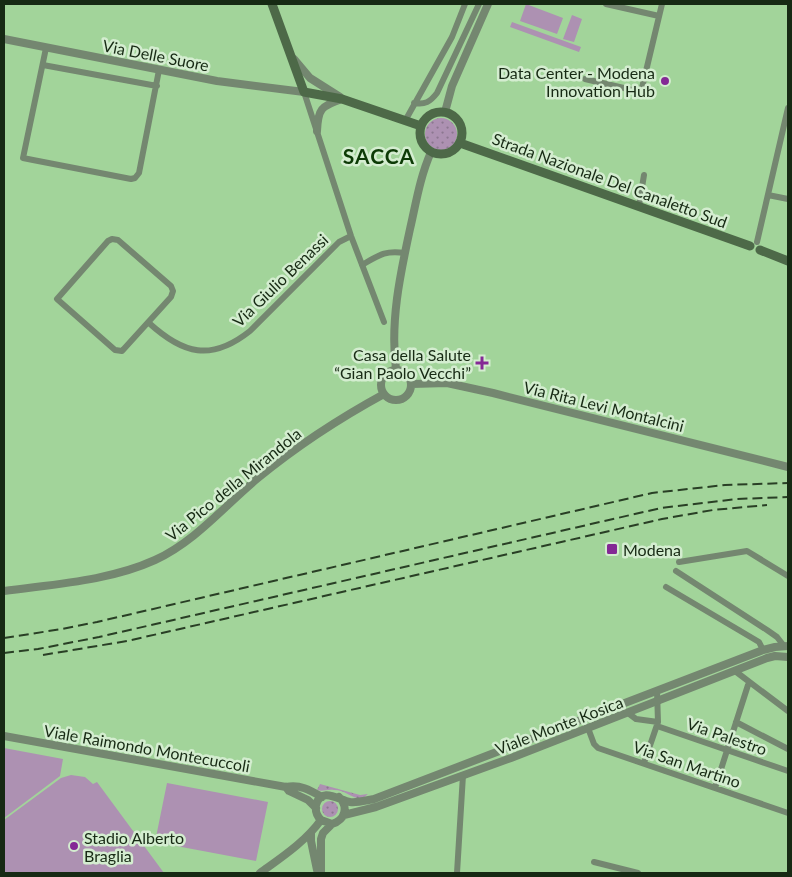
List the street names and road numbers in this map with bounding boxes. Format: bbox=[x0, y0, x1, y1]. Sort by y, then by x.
street label: Via Delle Suore bbox=[101, 35, 211, 75]
street label: Strada Nazionale Del Canaletto Sud bbox=[490, 129, 730, 231]
street label: Via Giulio Benassi bbox=[228, 230, 332, 330]
street label: Via Rita Levi Montalcini bbox=[522, 377, 686, 435]
street label: Via Pico della Mirandola bbox=[161, 424, 305, 544]
street label: Viale Monte Kosica bbox=[493, 692, 625, 758]
street label: Via Palestro bbox=[684, 713, 770, 759]
street label: Viale Raimondo Montecuccoli bbox=[43, 721, 251, 775]
street label: Via San Martino bbox=[631, 737, 743, 791]

